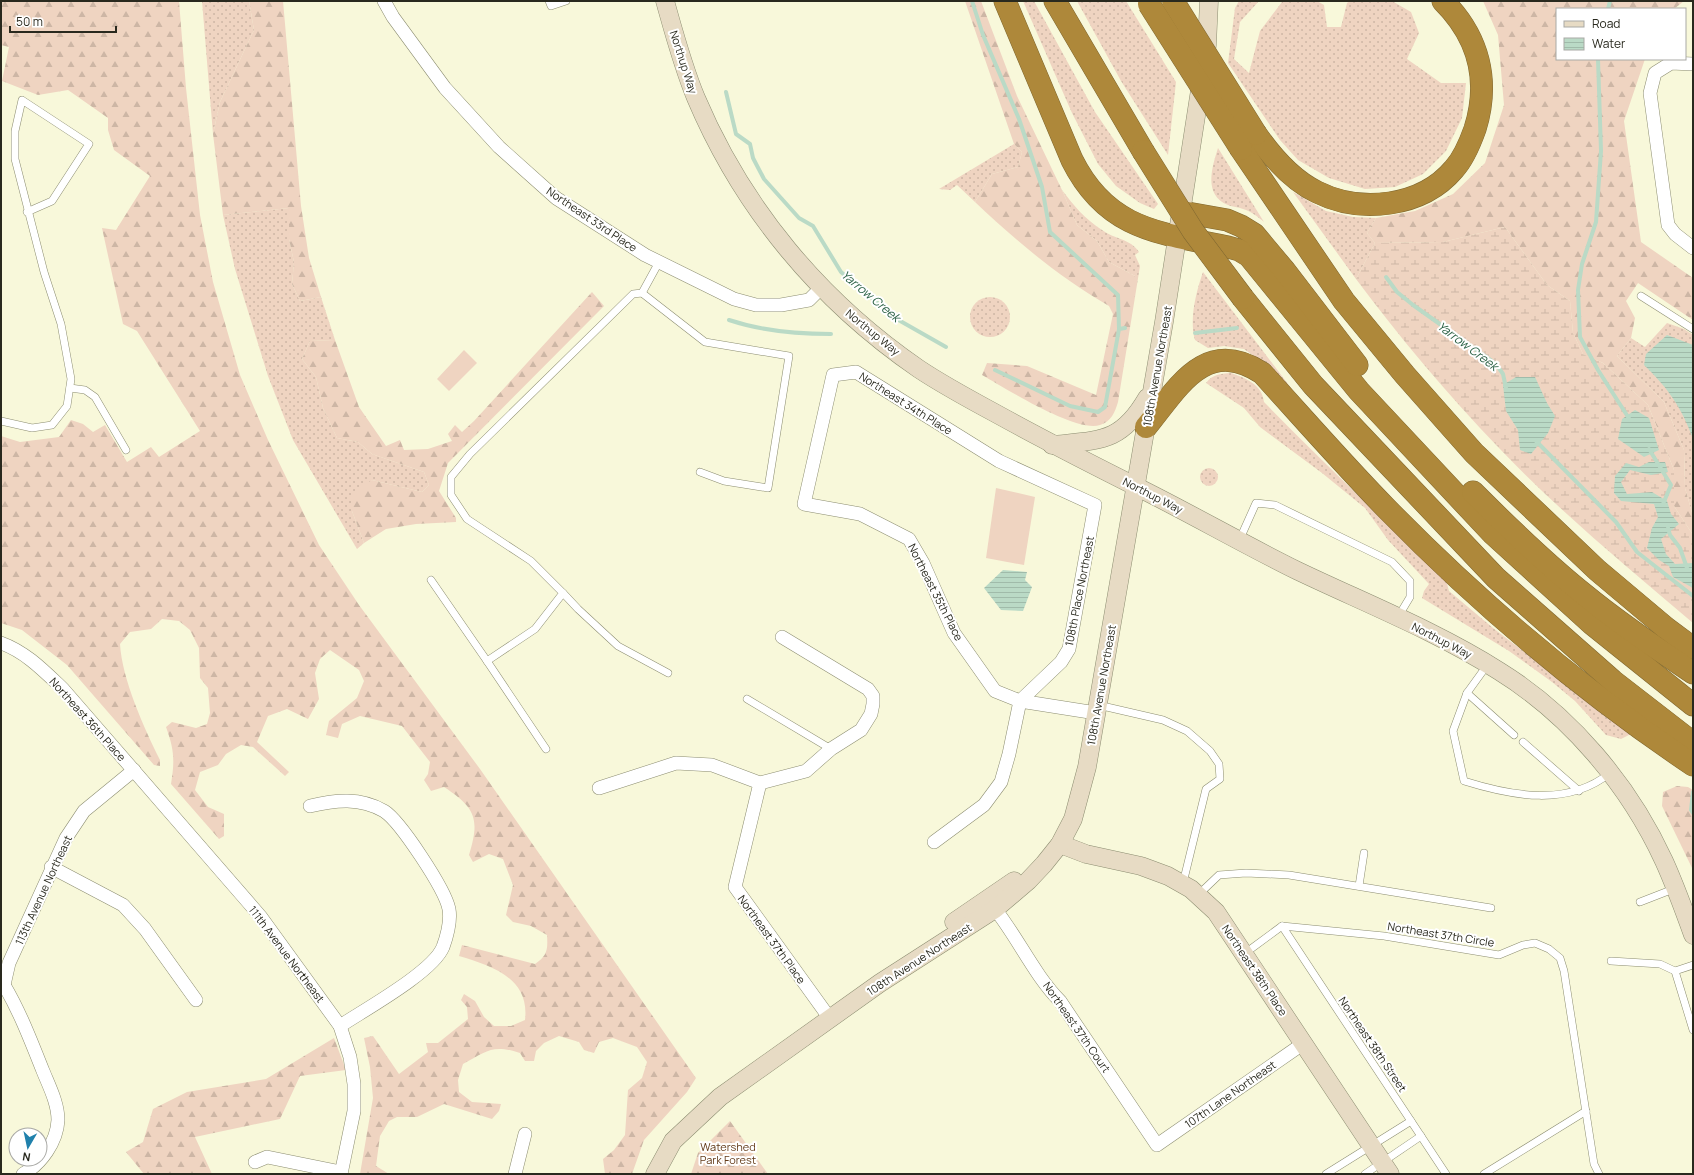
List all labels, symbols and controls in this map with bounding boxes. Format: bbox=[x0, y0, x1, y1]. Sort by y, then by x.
scale bar bbox=[10, 8, 116, 34]
legend bbox=[1556, 8, 1686, 60]
text: 50 m bbox=[16, 13, 43, 30]
text: Road bbox=[1592, 15, 1620, 32]
street label: Northup Way bbox=[667, 28, 701, 96]
text: Water bbox=[1592, 35, 1626, 52]
street label: Northeast 33rd Place bbox=[544, 183, 641, 255]
water label: Yarrow Creek bbox=[838, 266, 906, 327]
street label: 108th Avenue Northeast bbox=[1139, 305, 1175, 427]
street label: Northup Way bbox=[843, 306, 903, 359]
water label: Yarrow Creek bbox=[1434, 317, 1504, 376]
street label: Northeast 34th Place bbox=[857, 368, 956, 438]
street label: Northup Way bbox=[1120, 473, 1186, 517]
street label: 108th Place Northeast bbox=[1061, 535, 1097, 647]
street label: Northeast 35th Place bbox=[905, 541, 967, 644]
street label: Northup Way bbox=[1409, 618, 1475, 662]
street label: 108th Avenue Northeast bbox=[1083, 624, 1119, 746]
street label: Northeast 36th Place bbox=[46, 674, 130, 764]
street label: 113th Avenue Northeast bbox=[11, 833, 75, 947]
street label: Northeast 37th Place bbox=[735, 892, 810, 987]
street label: 111th Avenue Northeast bbox=[246, 903, 328, 1005]
street label: Northeast 37th Circle bbox=[1387, 918, 1496, 950]
street label: 108th Avenue Northeast bbox=[864, 920, 974, 998]
street label: Northeast 38th Place bbox=[1219, 921, 1291, 1019]
street label: Northeast 37th Court bbox=[1040, 979, 1114, 1075]
street label: Northeast 38th Street bbox=[1336, 994, 1410, 1094]
street label: 107th Lane Northeast bbox=[1181, 1057, 1279, 1131]
north arrow bbox=[8, 1127, 48, 1167]
park label: Watershed Park Forest bbox=[700, 1139, 756, 1167]
text: N bbox=[21, 1149, 31, 1165]

